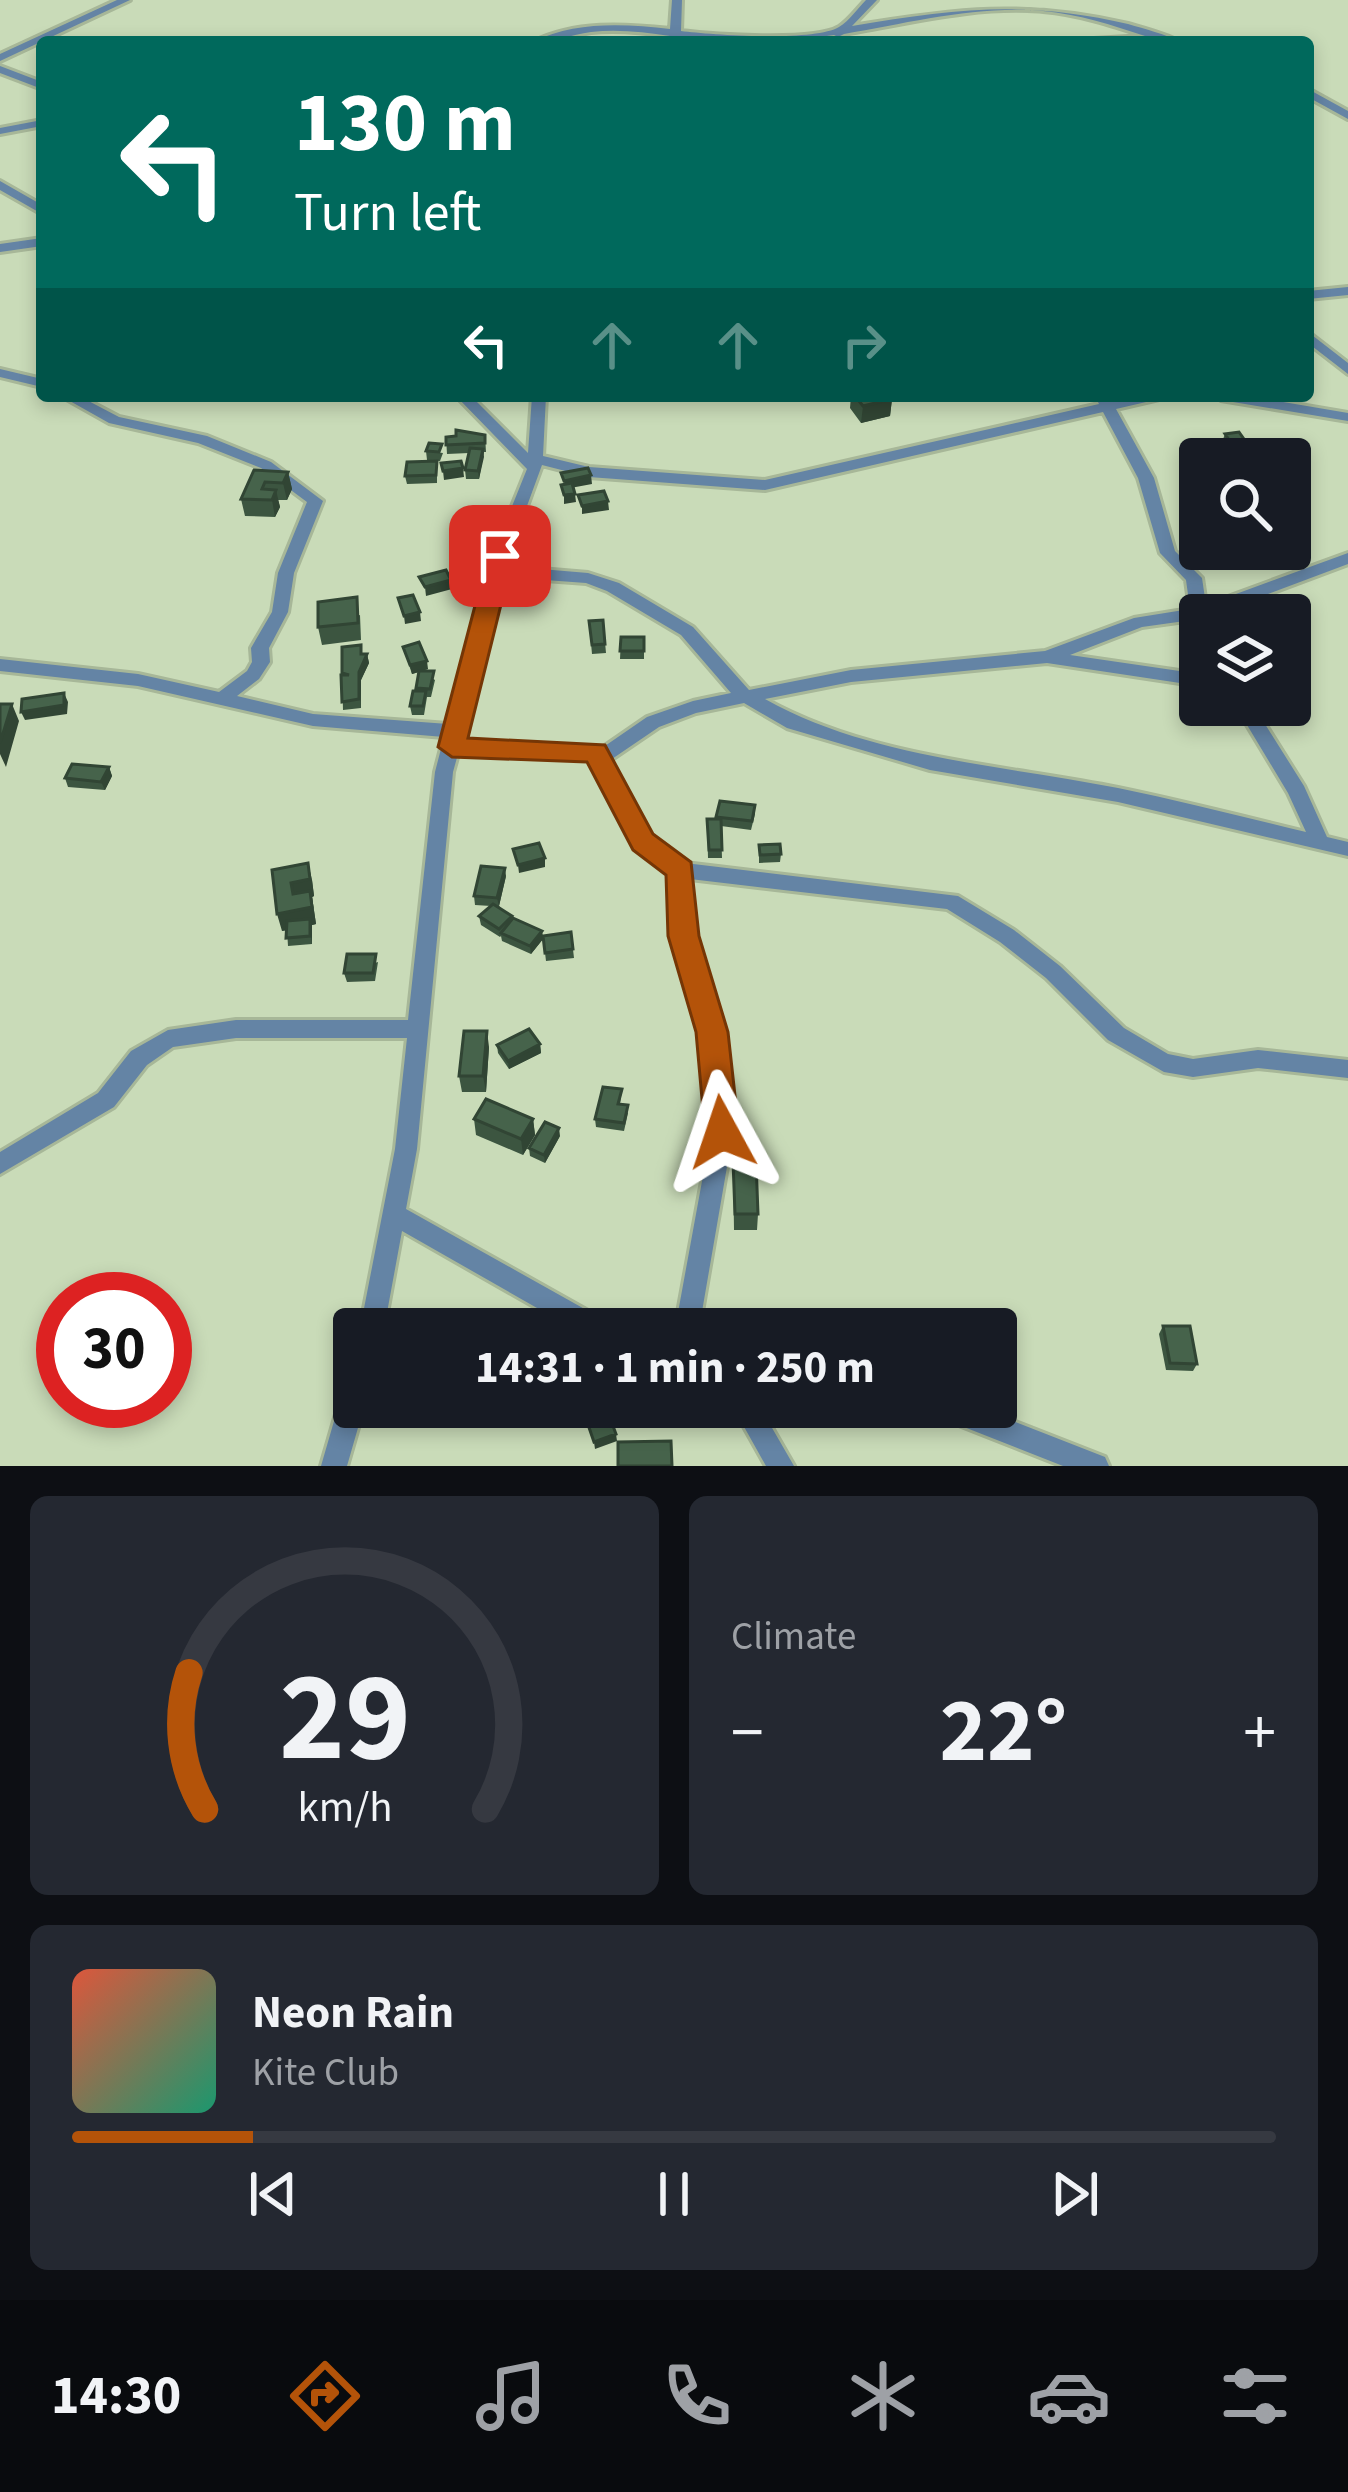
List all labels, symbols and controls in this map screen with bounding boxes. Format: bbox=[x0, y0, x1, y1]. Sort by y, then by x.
text: 130 m bbox=[294, 64, 516, 184]
icon: left bbox=[96, 84, 252, 240]
text: Turn left bbox=[294, 175, 481, 252]
icon: left bbox=[453, 312, 519, 378]
icon: ahead bbox=[579, 312, 645, 378]
icon: ahead bbox=[705, 312, 771, 378]
icon: right bbox=[831, 312, 897, 378]
map controls bbox=[1179, 438, 1311, 726]
button: search bbox=[1179, 438, 1311, 570]
pin bbox=[449, 505, 551, 607]
icon: arrive bbox=[467, 523, 533, 589]
button: layers bbox=[1179, 594, 1311, 726]
position arrow bbox=[659, 1069, 785, 1195]
speed limit sign: 30 bbox=[36, 1272, 192, 1428]
text: 14:31 · 1 min · 250 m bbox=[475, 1336, 875, 1400]
text: Climate bbox=[731, 1609, 856, 1665]
text: 29 bbox=[279, 1630, 410, 1808]
text: 22° bbox=[940, 1668, 1067, 1796]
text: − bbox=[731, 1686, 764, 1780]
text: + bbox=[1243, 1686, 1276, 1780]
text: km/h bbox=[297, 1776, 392, 1837]
text: Neon Rain bbox=[252, 1981, 454, 2045]
text: Kite Club bbox=[252, 2045, 399, 2101]
icon: previous bbox=[240, 2161, 306, 2227]
icon: pause bbox=[641, 2161, 707, 2227]
icon: next bbox=[1042, 2161, 1108, 2227]
icon: directions bbox=[283, 2354, 367, 2438]
icon: music bbox=[469, 2354, 553, 2438]
icon: phone bbox=[655, 2354, 739, 2438]
icon: climate bbox=[841, 2354, 925, 2438]
icon: car bbox=[1027, 2354, 1111, 2438]
icon: filters bbox=[1213, 2354, 1297, 2438]
text: 14:30 bbox=[51, 2358, 181, 2435]

